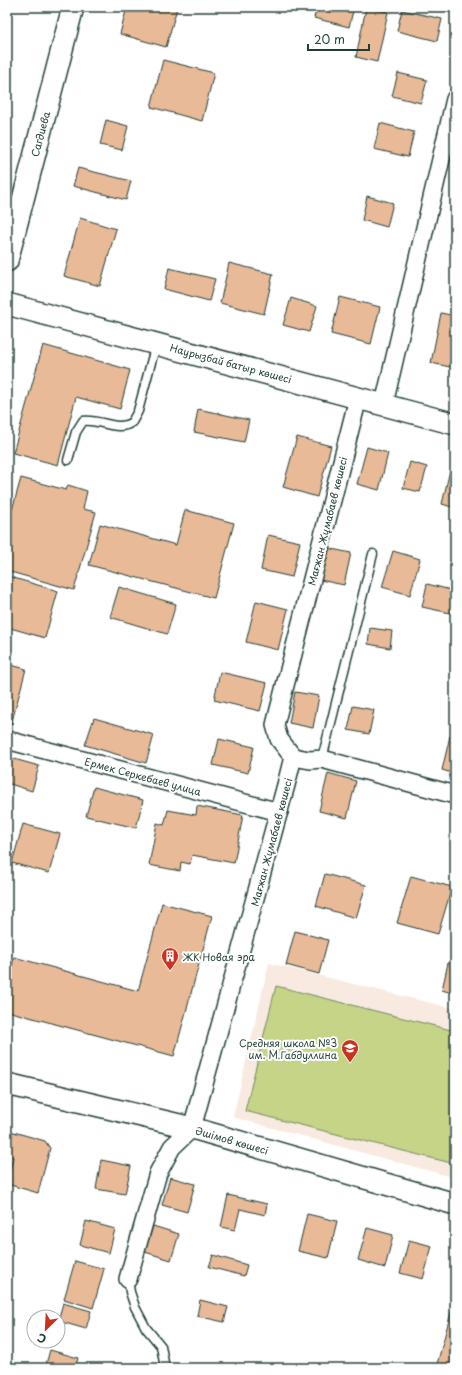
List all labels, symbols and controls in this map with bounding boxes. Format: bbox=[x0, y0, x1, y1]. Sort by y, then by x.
scale bar bbox=[308, 26, 369, 52]
text: 20 m bbox=[314, 30, 345, 48]
street label: Сагдиева bbox=[27, 109, 53, 158]
street label: Наурызбай батыр көшесі bbox=[169, 340, 294, 386]
street label: Мағжан Жұмабаев көшесі bbox=[304, 455, 350, 587]
street label: Ермек Серкебаев улица bbox=[83, 753, 204, 799]
street label: Мағжан Жұмабаев көшесі bbox=[247, 776, 295, 908]
building icon: ЖК Новая эра bbox=[160, 946, 180, 971]
place label: ЖК Новая эра bbox=[182, 949, 255, 964]
place label: Средняя школа №3 им. М.Габдуллина bbox=[239, 1035, 338, 1062]
school or university icon: Средняя школа №3 им. М.Габдуллина bbox=[340, 1038, 360, 1063]
street label: Әшімов көшесі bbox=[194, 1122, 270, 1158]
north arrow bbox=[26, 1309, 66, 1349]
text: С bbox=[34, 1329, 49, 1348]

